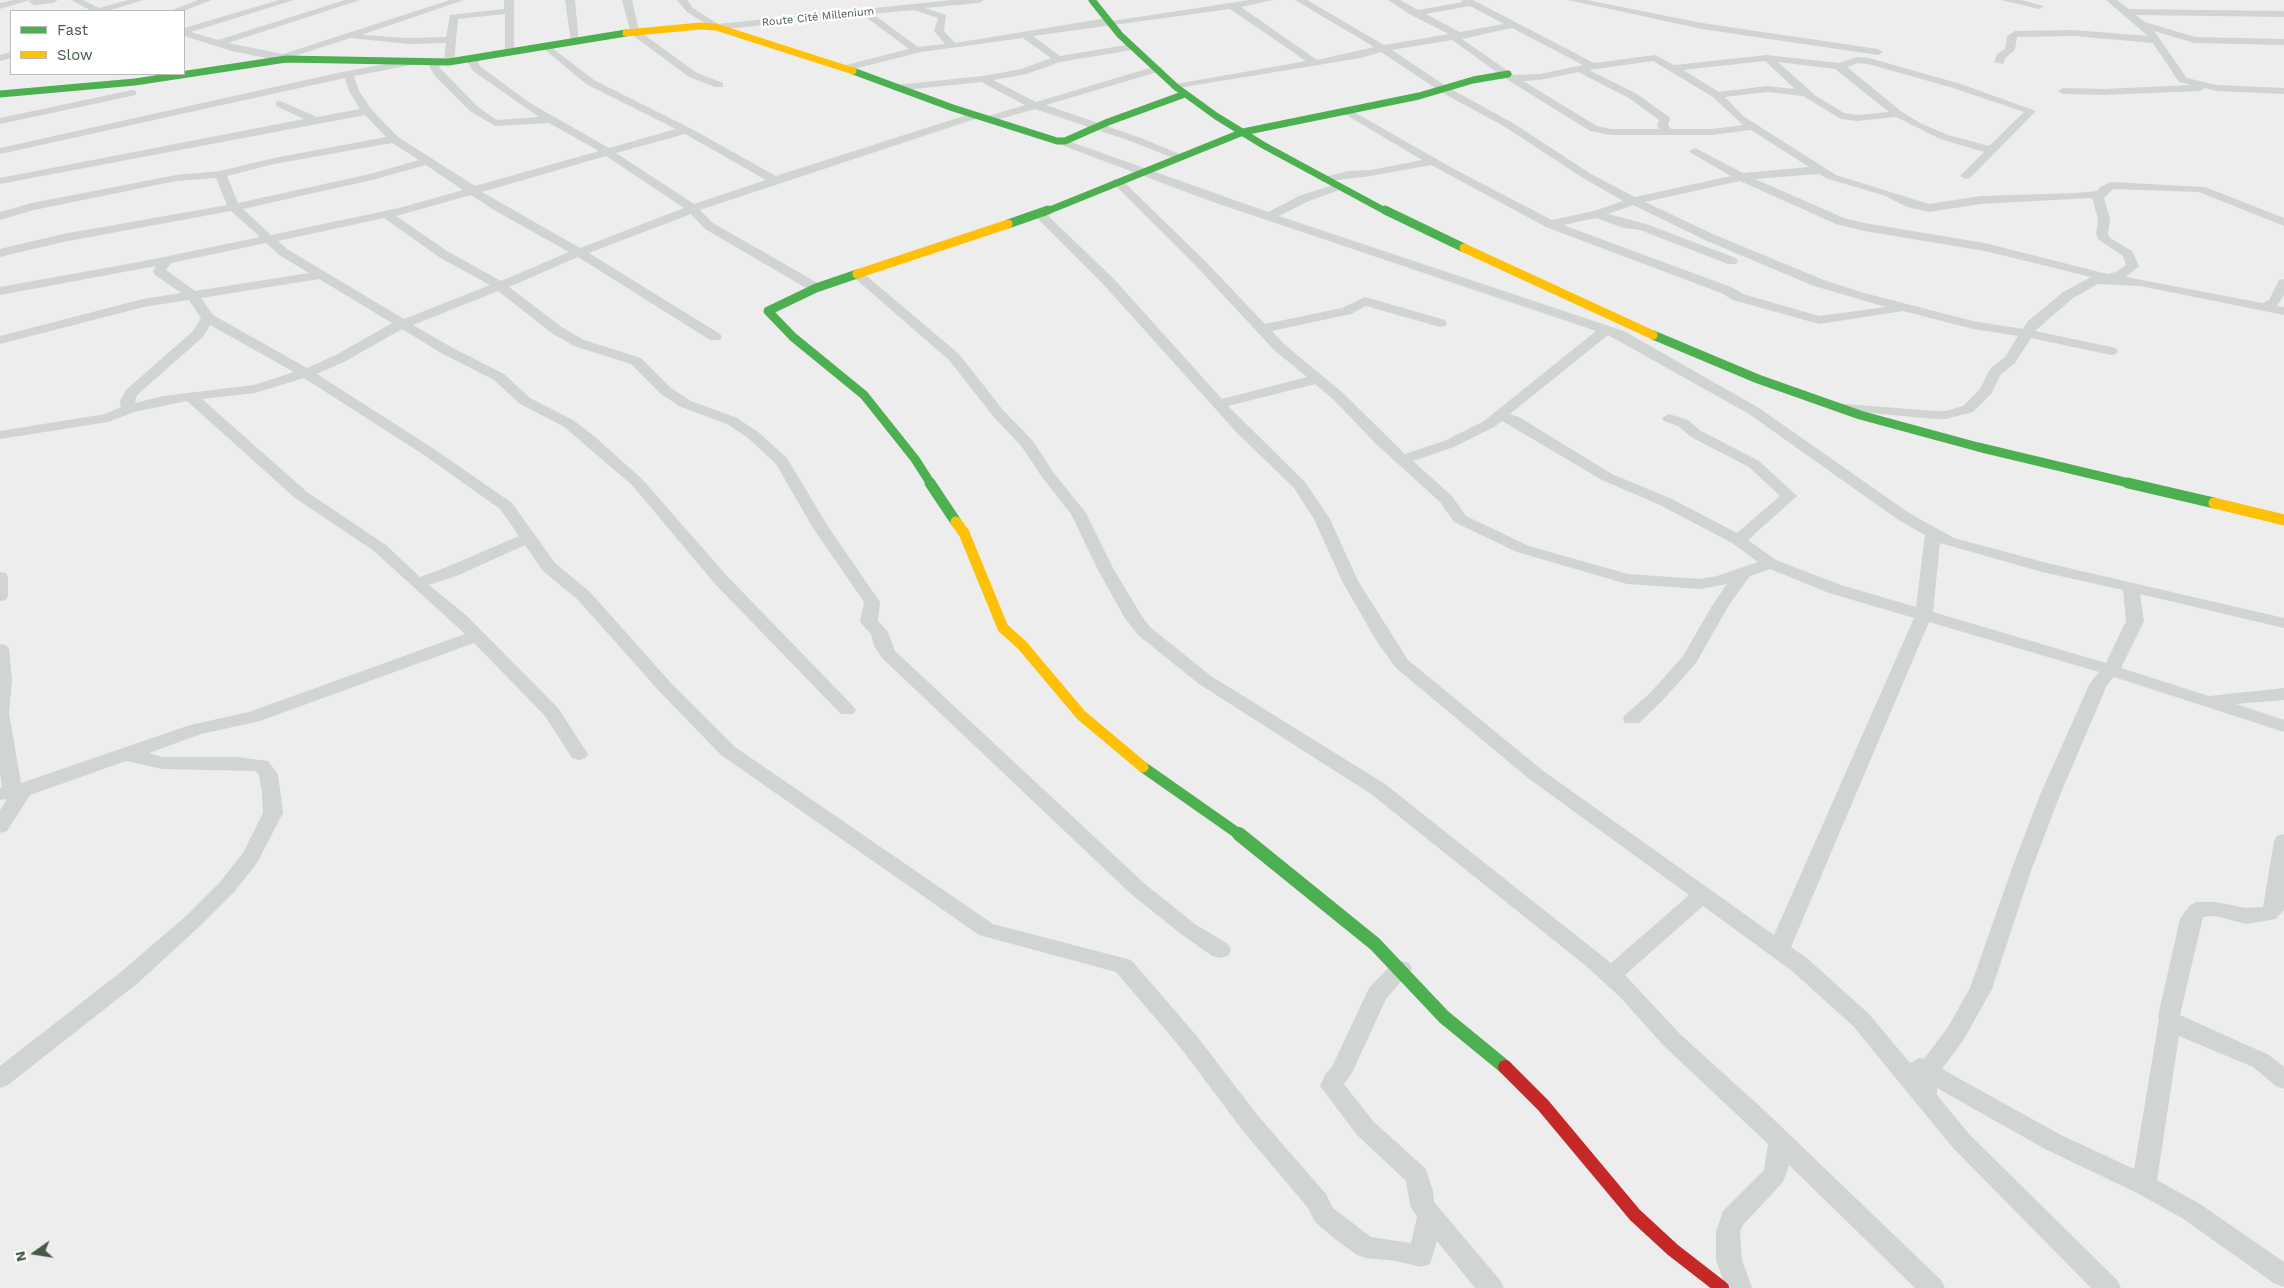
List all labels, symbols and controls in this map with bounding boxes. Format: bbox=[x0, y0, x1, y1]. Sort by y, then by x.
street label: Route Cité Millenium bbox=[761, 5, 875, 29]
legend bbox=[10, 10, 185, 75]
text: Fast bbox=[57, 21, 88, 39]
text: Slow bbox=[57, 46, 93, 64]
north arrow bbox=[10, 1228, 60, 1278]
text: N bbox=[11, 1250, 29, 1263]

